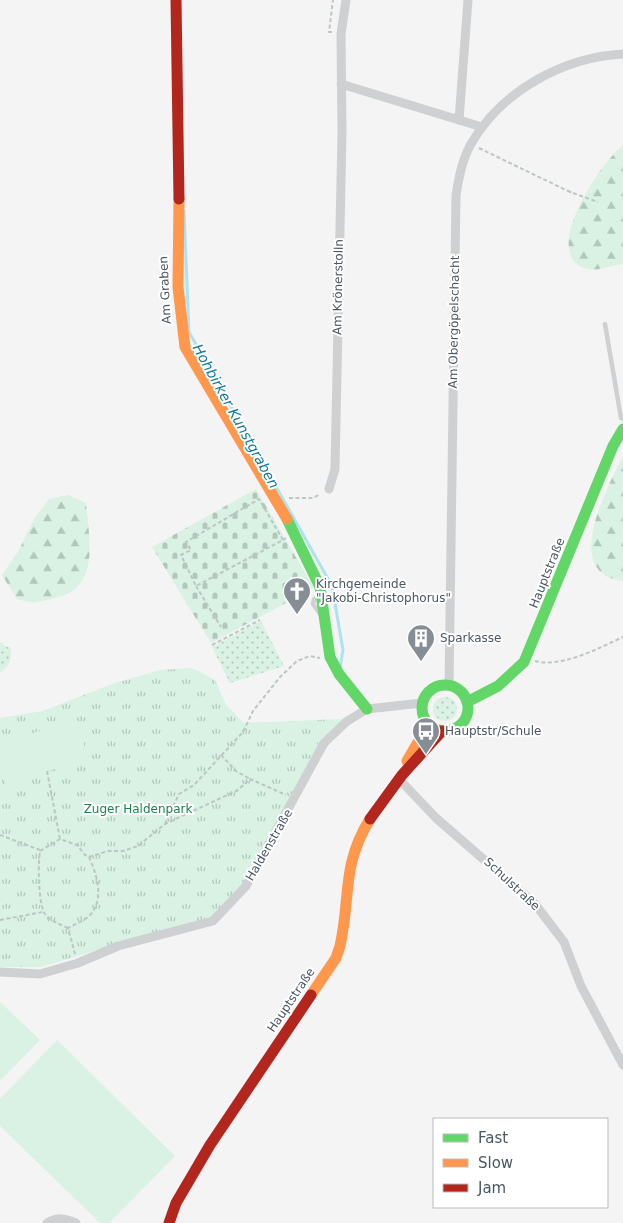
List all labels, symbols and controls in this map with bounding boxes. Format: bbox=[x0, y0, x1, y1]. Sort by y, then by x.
street label: Am Krönerstolln bbox=[330, 239, 346, 335]
street label: Am Obergöpelschacht bbox=[446, 255, 462, 389]
street label: Am Graben bbox=[156, 256, 174, 324]
water label: Hohbirker Kunstgraben bbox=[190, 341, 282, 491]
street label: Hauptstraße bbox=[527, 536, 567, 610]
church icon: Kirchgemeinde "Jakobi-Christophorus" bbox=[282, 576, 312, 615]
place label: Kirchgemeinde "Jakobi-Christophorus" bbox=[316, 577, 451, 605]
building icon: Sparkasse bbox=[406, 623, 436, 662]
place label: Sparkasse bbox=[440, 631, 502, 645]
bus stop icon: Hauptstr/Schule bbox=[411, 716, 441, 755]
place label: Hauptstr/Schule bbox=[445, 724, 541, 738]
park label: Zuger Haldenpark bbox=[84, 802, 192, 816]
street label: Haldenstraße bbox=[243, 807, 295, 883]
street label: Schulstraße bbox=[481, 855, 543, 913]
street label: Hauptstraße bbox=[264, 965, 318, 1035]
legend bbox=[433, 1118, 608, 1208]
text: Fast bbox=[478, 1129, 508, 1147]
text: Slow bbox=[478, 1154, 513, 1172]
text: Jam bbox=[477, 1179, 506, 1197]

